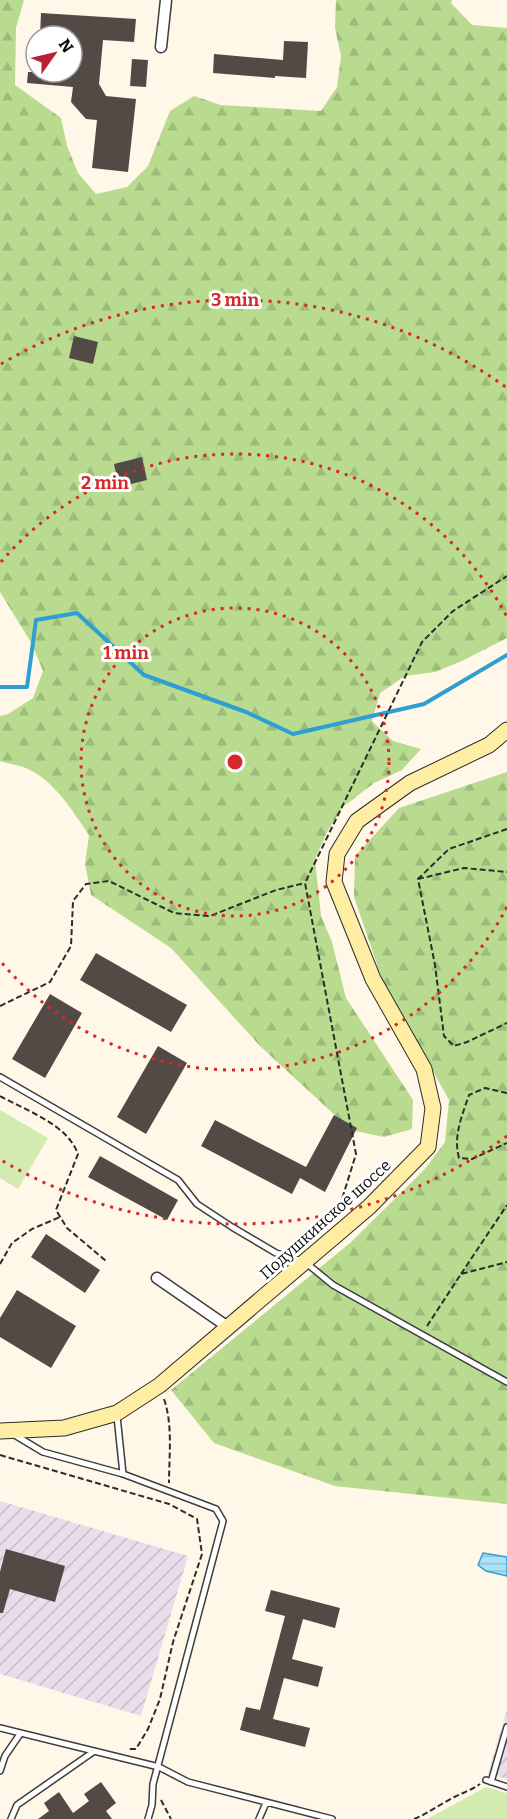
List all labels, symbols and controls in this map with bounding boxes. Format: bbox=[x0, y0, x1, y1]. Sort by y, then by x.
north arrow bbox=[24, 24, 84, 84]
text: N bbox=[55, 35, 77, 56]
text: 3 min bbox=[211, 289, 259, 311]
text: 2 min bbox=[81, 472, 129, 494]
text: 1 min bbox=[103, 642, 149, 664]
centre of rings bbox=[225, 752, 245, 772]
street label: Подушкинское шоссе bbox=[256, 1156, 395, 1283]

